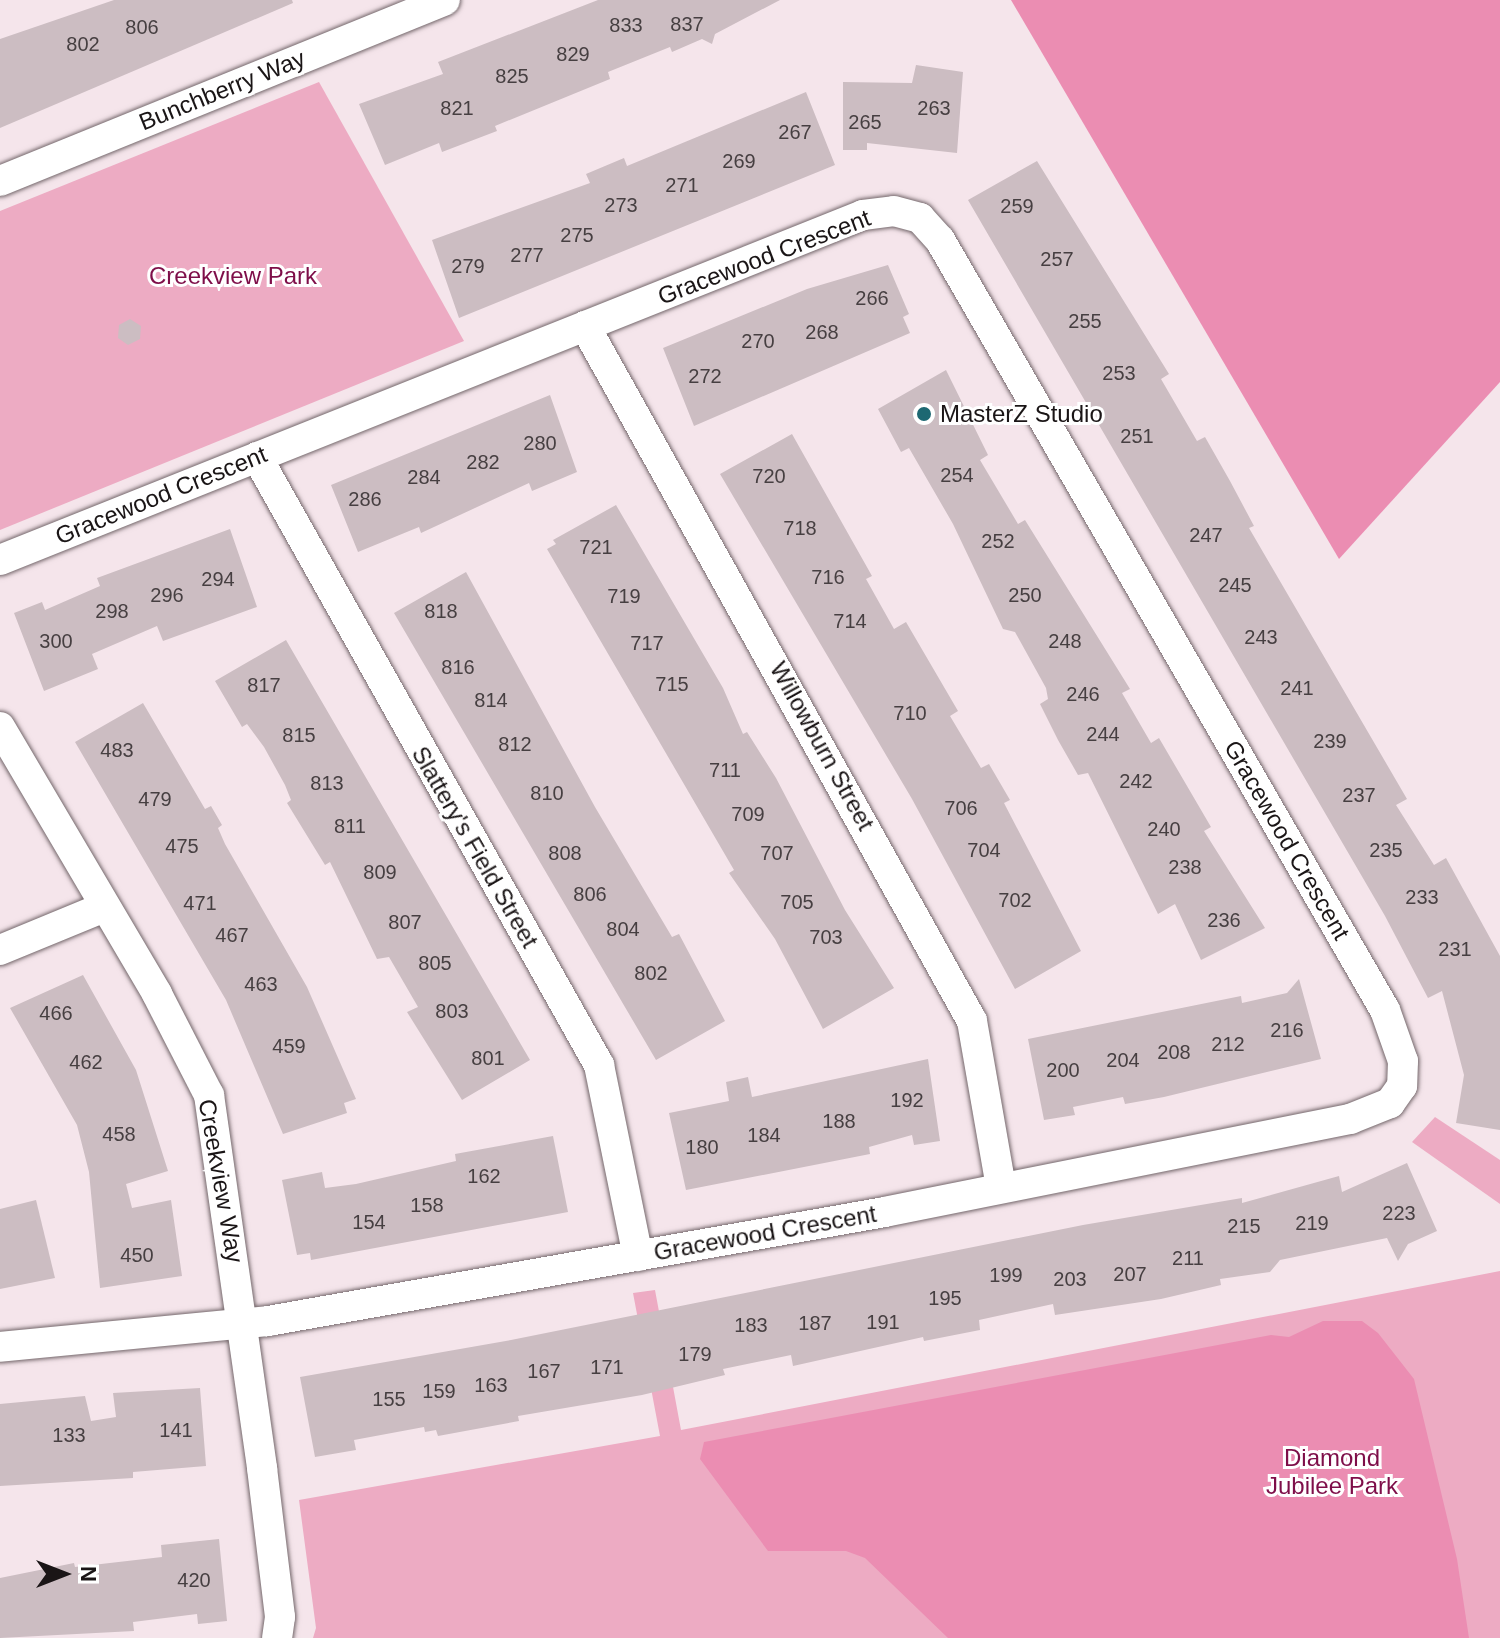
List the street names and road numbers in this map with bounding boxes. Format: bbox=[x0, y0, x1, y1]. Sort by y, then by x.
street label: Bunchberry Way bbox=[135, 44, 309, 136]
street label: Gracewood Crescent bbox=[654, 203, 874, 311]
street label: Gracewood Crescent bbox=[51, 439, 271, 551]
street label: Willowburn Street bbox=[764, 657, 880, 835]
street label: Gracewood Crescent bbox=[1218, 735, 1356, 945]
street label: Slattery's Field Street bbox=[406, 741, 544, 953]
street label: Creekview Way bbox=[192, 1097, 250, 1265]
street label: Gracewood Crescent bbox=[651, 1199, 879, 1267]

